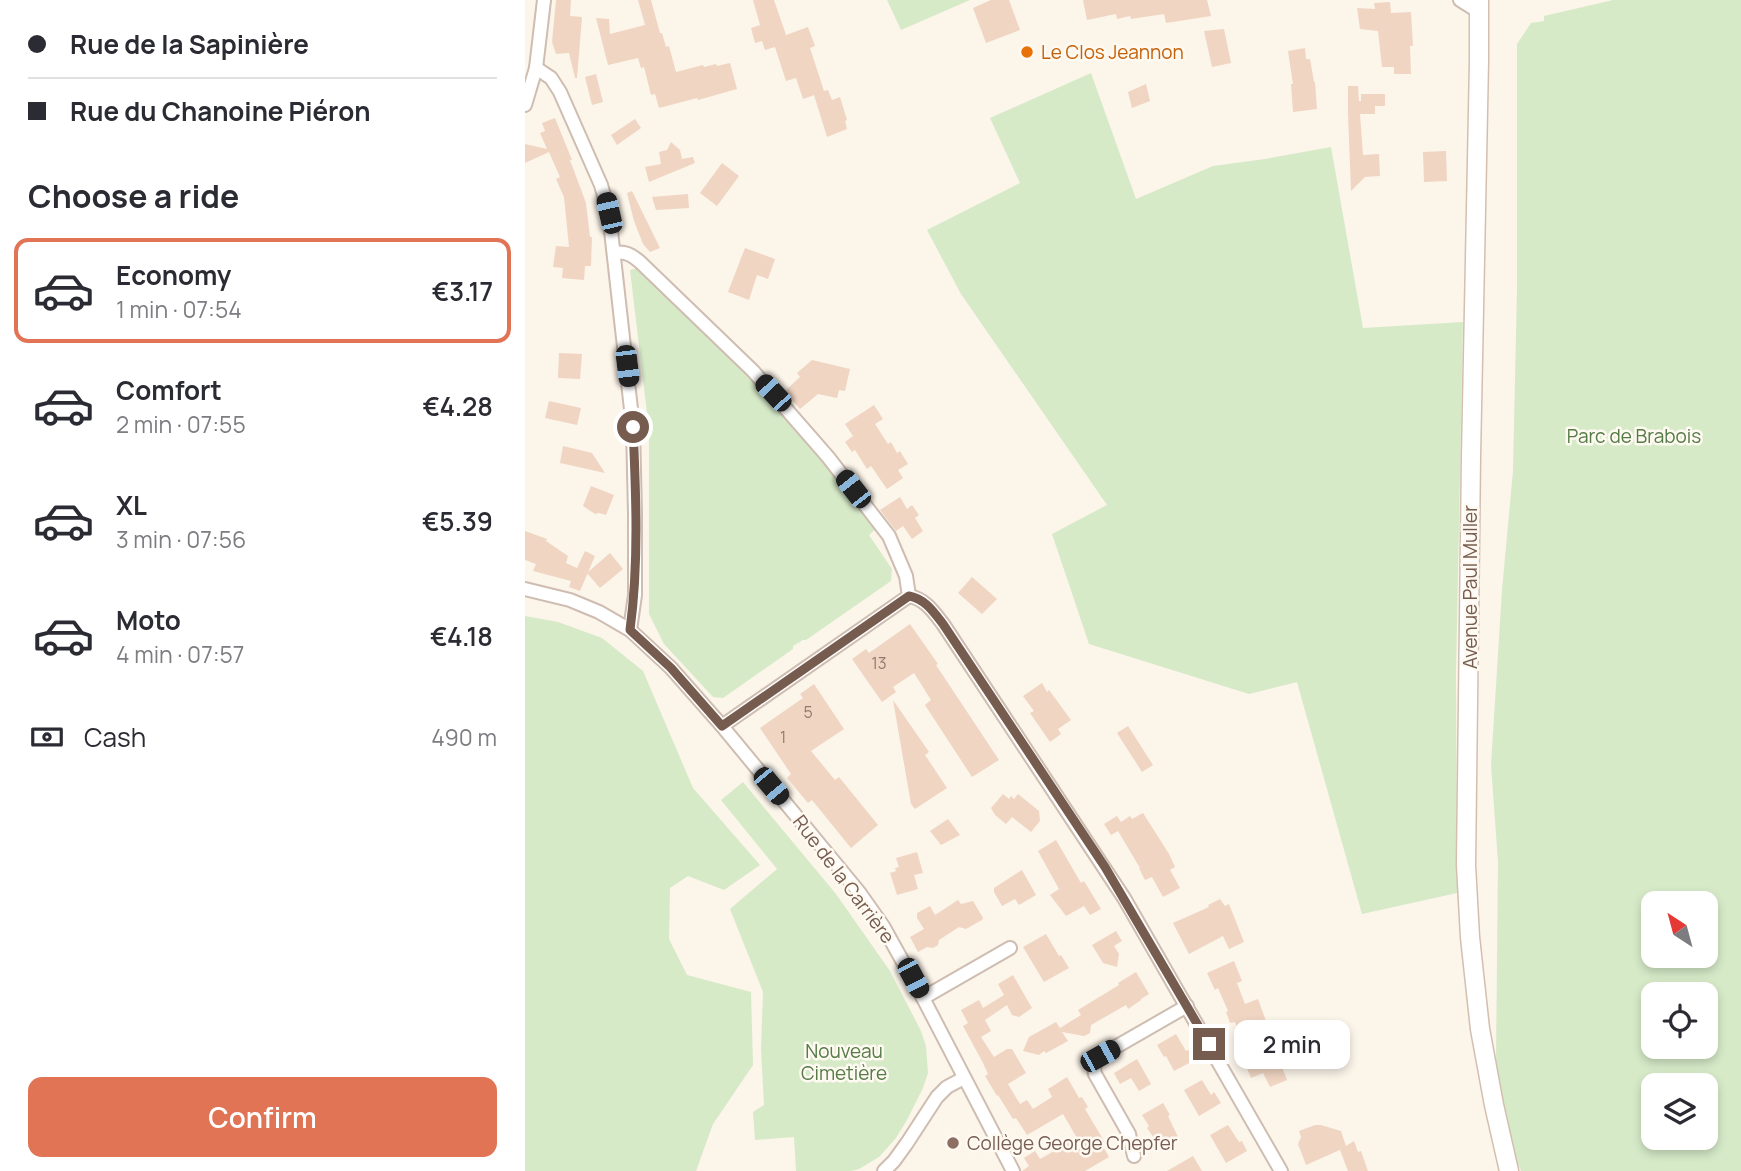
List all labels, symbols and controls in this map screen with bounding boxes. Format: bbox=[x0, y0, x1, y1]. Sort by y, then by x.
text: Rue de la Sapinière bbox=[70, 26, 309, 62]
place label: Le Clos Jeannon bbox=[1041, 39, 1184, 65]
marker: Le Clos Jeannon bbox=[1019, 44, 1035, 60]
text: Rue du Chanoine Piéron bbox=[70, 93, 371, 129]
text: Choose a ride bbox=[28, 174, 239, 218]
car bbox=[595, 190, 624, 236]
text: Economy bbox=[116, 257, 231, 293]
icon: car bbox=[32, 259, 95, 322]
text: €3.17 bbox=[432, 273, 493, 309]
text: 1 min · 07:54 bbox=[116, 293, 242, 325]
car bbox=[615, 344, 640, 388]
car bbox=[751, 370, 796, 416]
text: Comfort bbox=[116, 372, 222, 408]
icon: car bbox=[32, 374, 95, 437]
text: €4.28 bbox=[423, 388, 493, 424]
text: 2 min · 07:55 bbox=[116, 408, 246, 440]
route start bbox=[617, 411, 649, 443]
park label: Parc de Brabois bbox=[1567, 423, 1701, 449]
car bbox=[832, 466, 875, 512]
text: XL bbox=[116, 487, 147, 523]
icon: car bbox=[32, 489, 95, 552]
text: €5.39 bbox=[422, 503, 493, 539]
street label: Avenue Paul Muller bbox=[1457, 505, 1483, 669]
text: 3 min · 07:56 bbox=[116, 523, 246, 555]
text: Moto bbox=[116, 602, 181, 638]
icon: car bbox=[32, 604, 95, 667]
text: €4.18 bbox=[430, 618, 493, 654]
text: 4 min · 07:57 bbox=[116, 638, 244, 670]
house number: 13 bbox=[871, 652, 887, 674]
house number: 5 bbox=[803, 701, 813, 723]
icon: cash bbox=[28, 718, 66, 756]
text: Cash bbox=[84, 719, 146, 755]
text: 490 m bbox=[431, 721, 497, 753]
house number: 1 bbox=[780, 726, 786, 748]
car bbox=[750, 763, 793, 809]
street label: Rue de la Carrière bbox=[787, 810, 901, 948]
north arrow bbox=[1641, 891, 1719, 968]
map controls bbox=[1641, 891, 1718, 1150]
car bbox=[894, 955, 933, 1001]
button: locate bbox=[1641, 982, 1718, 1059]
callout: 2 min bbox=[1233, 1020, 1349, 1068]
route end bbox=[1193, 1028, 1225, 1060]
text: 2 min bbox=[1263, 1028, 1321, 1060]
car bbox=[1077, 1037, 1124, 1075]
park label: Nouveau Cimetière bbox=[801, 1038, 887, 1086]
button: layers bbox=[1641, 1073, 1718, 1150]
button: Confirm bbox=[28, 1077, 497, 1157]
place label: Collège George Chepfer bbox=[967, 1130, 1178, 1156]
marker: Collège George Chepfer bbox=[945, 1135, 961, 1151]

